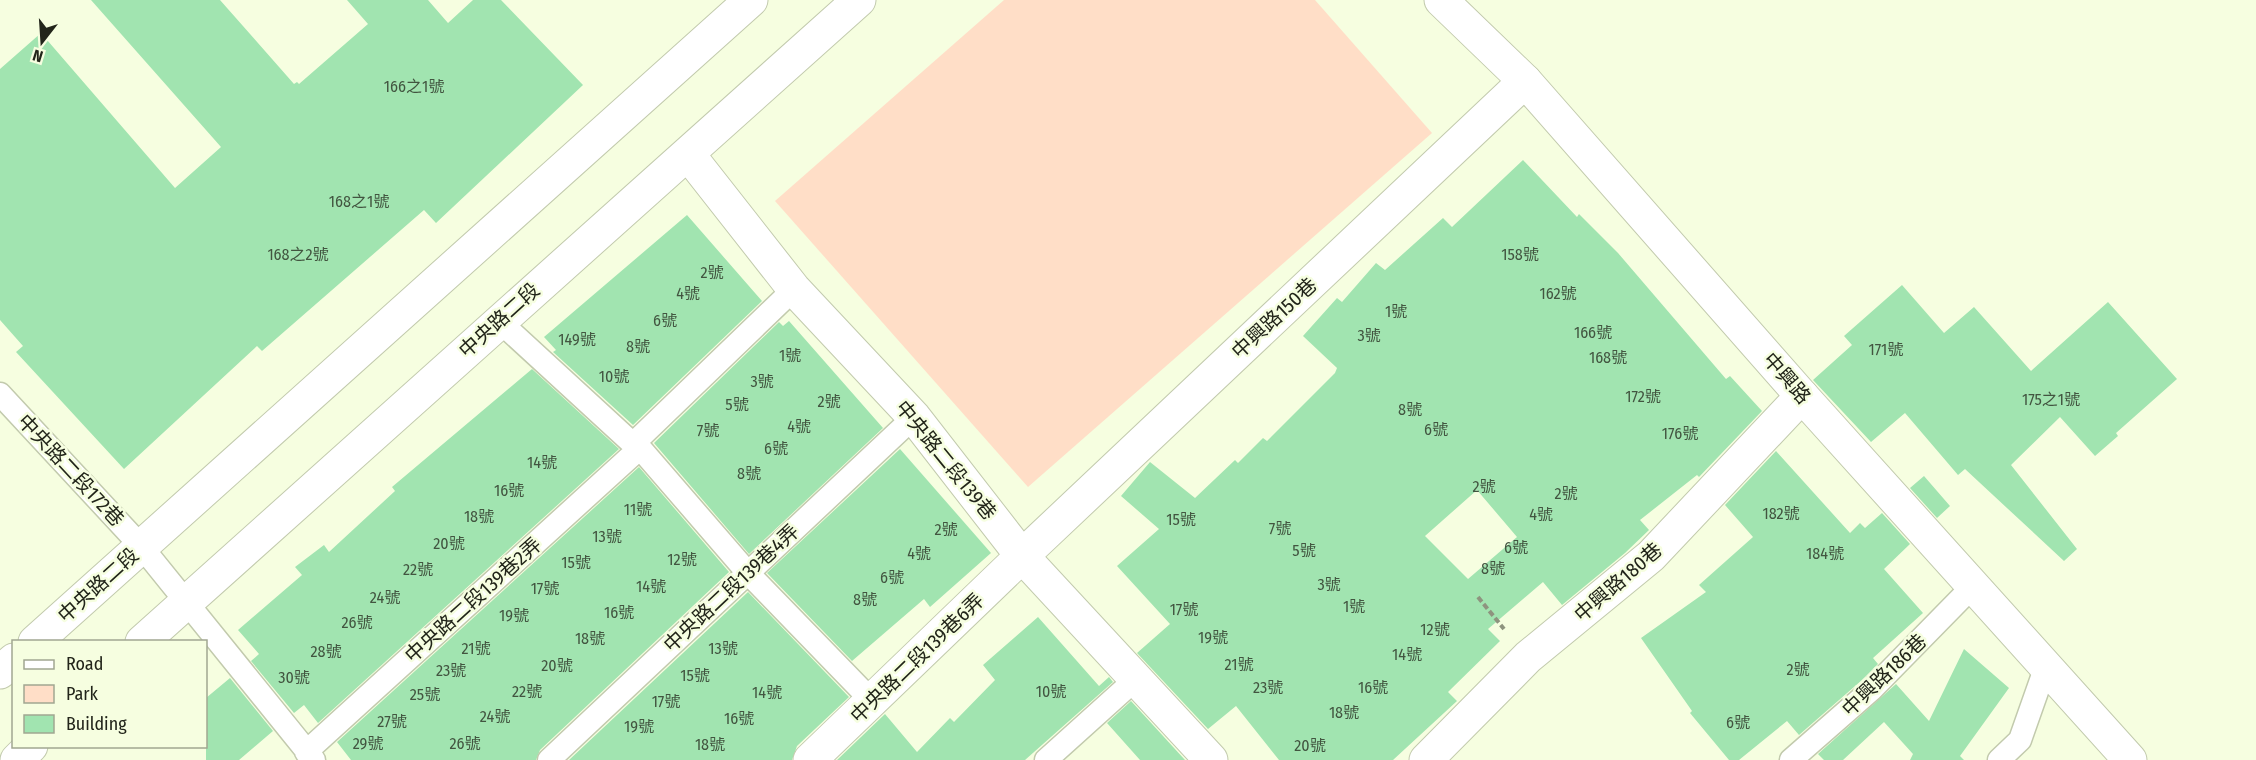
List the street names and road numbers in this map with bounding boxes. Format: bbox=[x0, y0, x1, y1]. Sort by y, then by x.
street label: 中興路150巷 bbox=[1227, 273, 1321, 363]
street label: 中央路二段 bbox=[454, 278, 544, 362]
street label: 中興路 bbox=[1758, 347, 1816, 409]
street label: 中央路二段139巷 bbox=[891, 396, 1001, 524]
street label: 中央路二段172巷 bbox=[13, 409, 129, 531]
street label: 中央路二段139巷4弄 bbox=[658, 519, 804, 657]
street label: 中央路二段139巷2弄 bbox=[400, 532, 546, 668]
street label: 中興路180巷 bbox=[1569, 537, 1667, 627]
street label: 中央路二段 bbox=[53, 543, 143, 627]
street label: 中央路二段139巷6弄 bbox=[845, 588, 989, 728]
street label: 中興路186巷 bbox=[1837, 629, 1931, 721]

